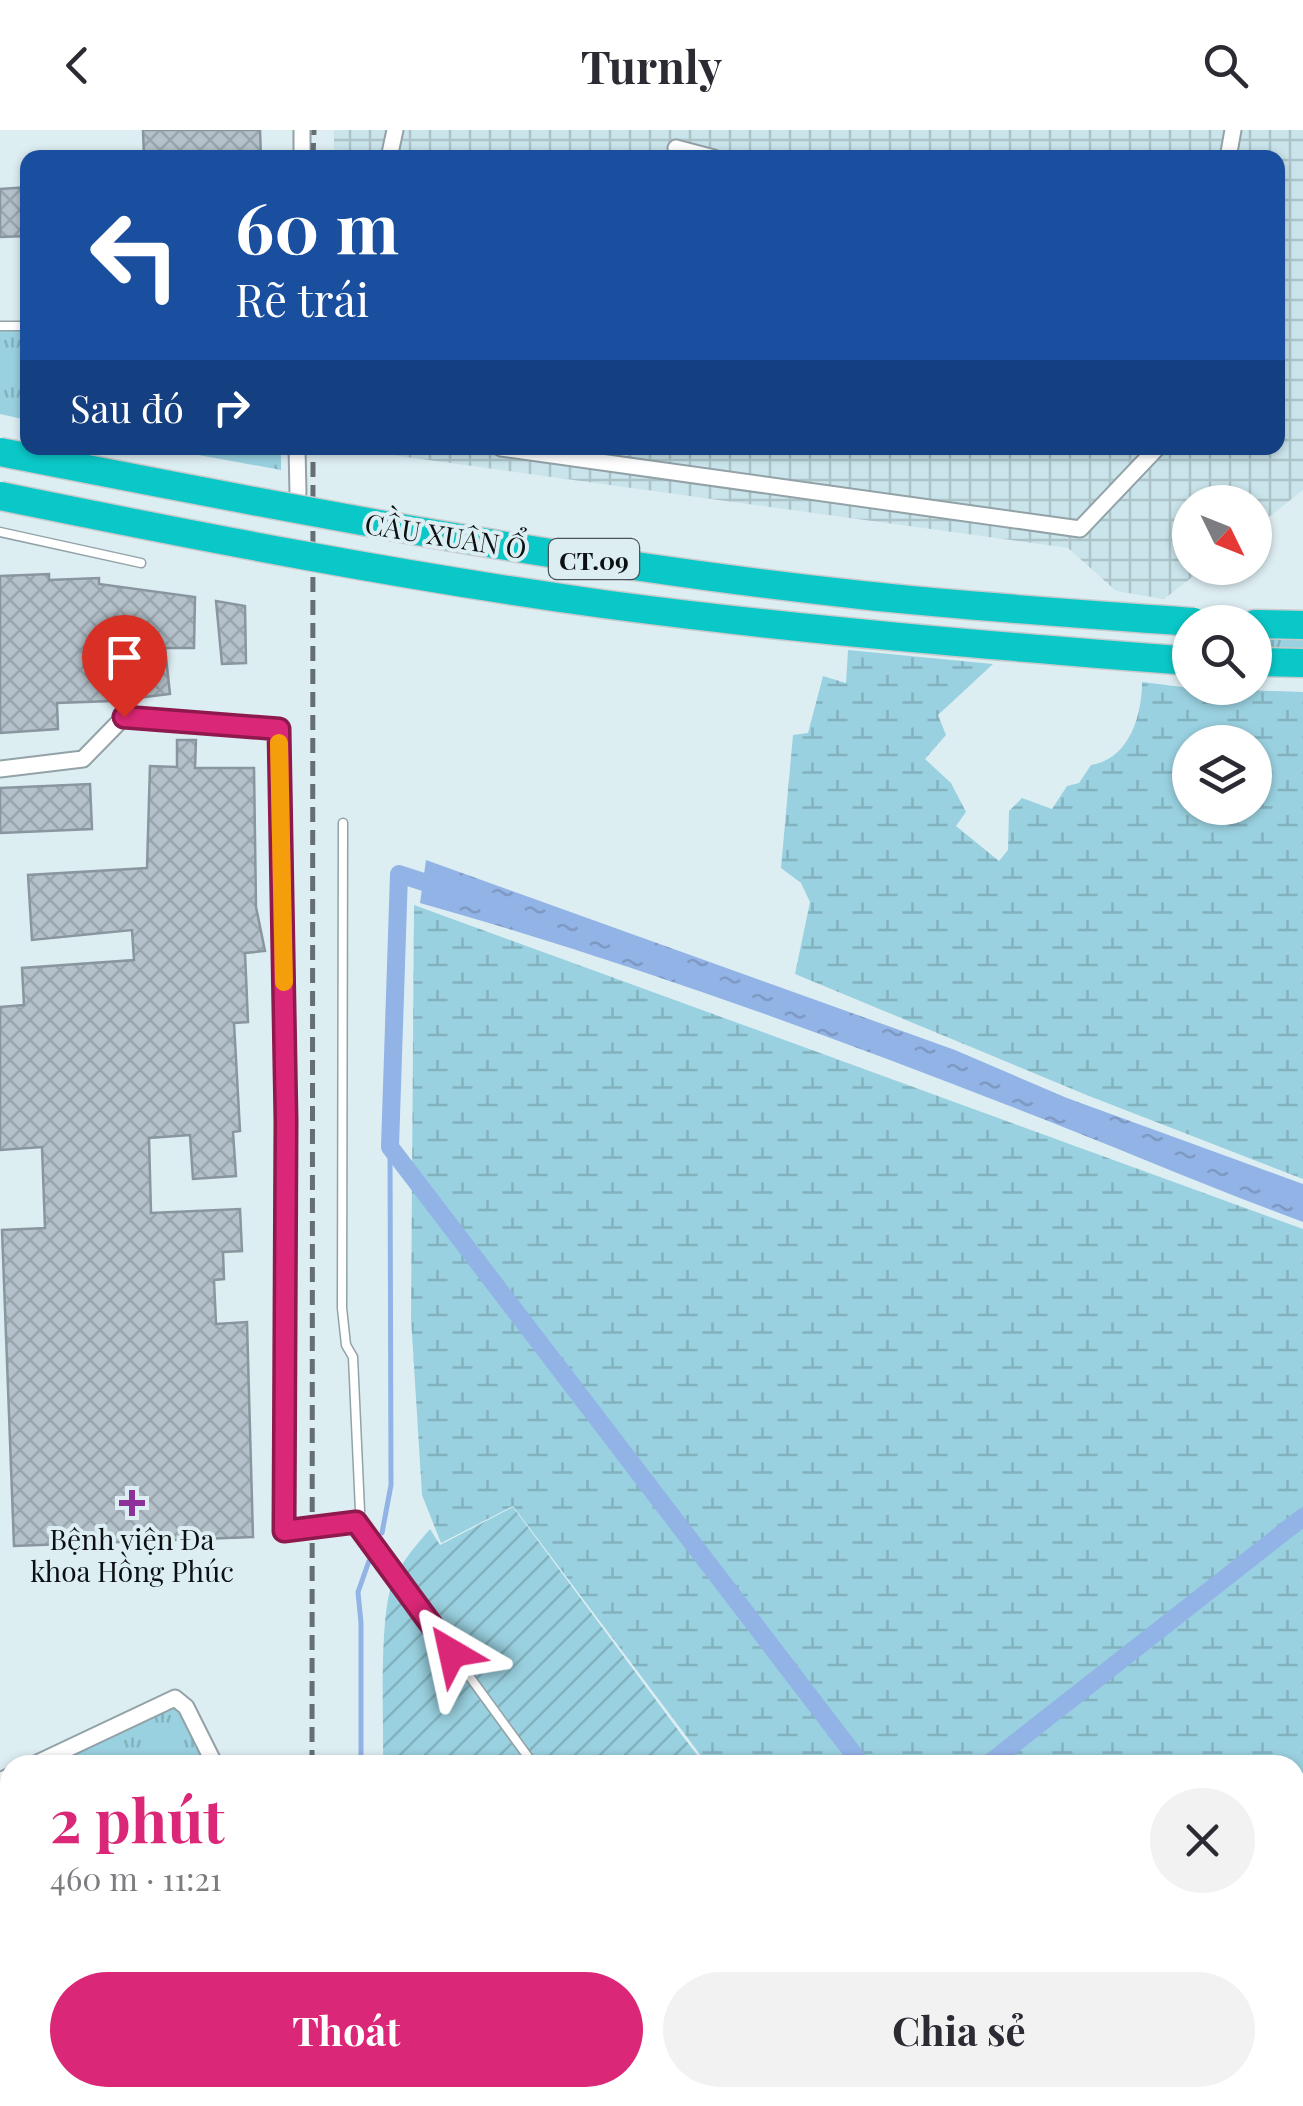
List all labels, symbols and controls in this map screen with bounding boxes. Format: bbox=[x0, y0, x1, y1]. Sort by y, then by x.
text: Turnly bbox=[581, 35, 722, 95]
icon: back bbox=[50, 38, 105, 93]
icon: search bbox=[1198, 38, 1253, 93]
text: 60 m bbox=[235, 178, 399, 272]
icon: left bbox=[70, 190, 200, 320]
text: Rẽ trái bbox=[235, 268, 369, 328]
icon: right bbox=[204, 380, 259, 435]
text: Sau đó bbox=[70, 382, 184, 433]
north arrow bbox=[1172, 485, 1272, 585]
map controls bbox=[1172, 485, 1272, 825]
street label: CẦU XUÂN Ổ bbox=[363, 501, 530, 566]
road number: CT.09 bbox=[549, 539, 639, 579]
button: search bbox=[1172, 605, 1272, 705]
pin bbox=[82, 615, 167, 718]
icon: arrive bbox=[97, 630, 152, 685]
button: layers bbox=[1172, 725, 1272, 825]
marker: Bệnh viện Đa khoa Hồng Phúc bbox=[119, 1490, 145, 1516]
place label: Bệnh viện Đa khoa Hồng Phúc bbox=[30, 1520, 234, 1589]
position arrow bbox=[400, 1601, 504, 1705]
text: 2 phút bbox=[50, 1778, 225, 1858]
button: close bbox=[1150, 1788, 1255, 1893]
text: 460 m · 11:21 bbox=[50, 1856, 222, 1899]
button: Thoát bbox=[50, 1972, 643, 2087]
button: Chia sẻ bbox=[663, 1972, 1255, 2087]

